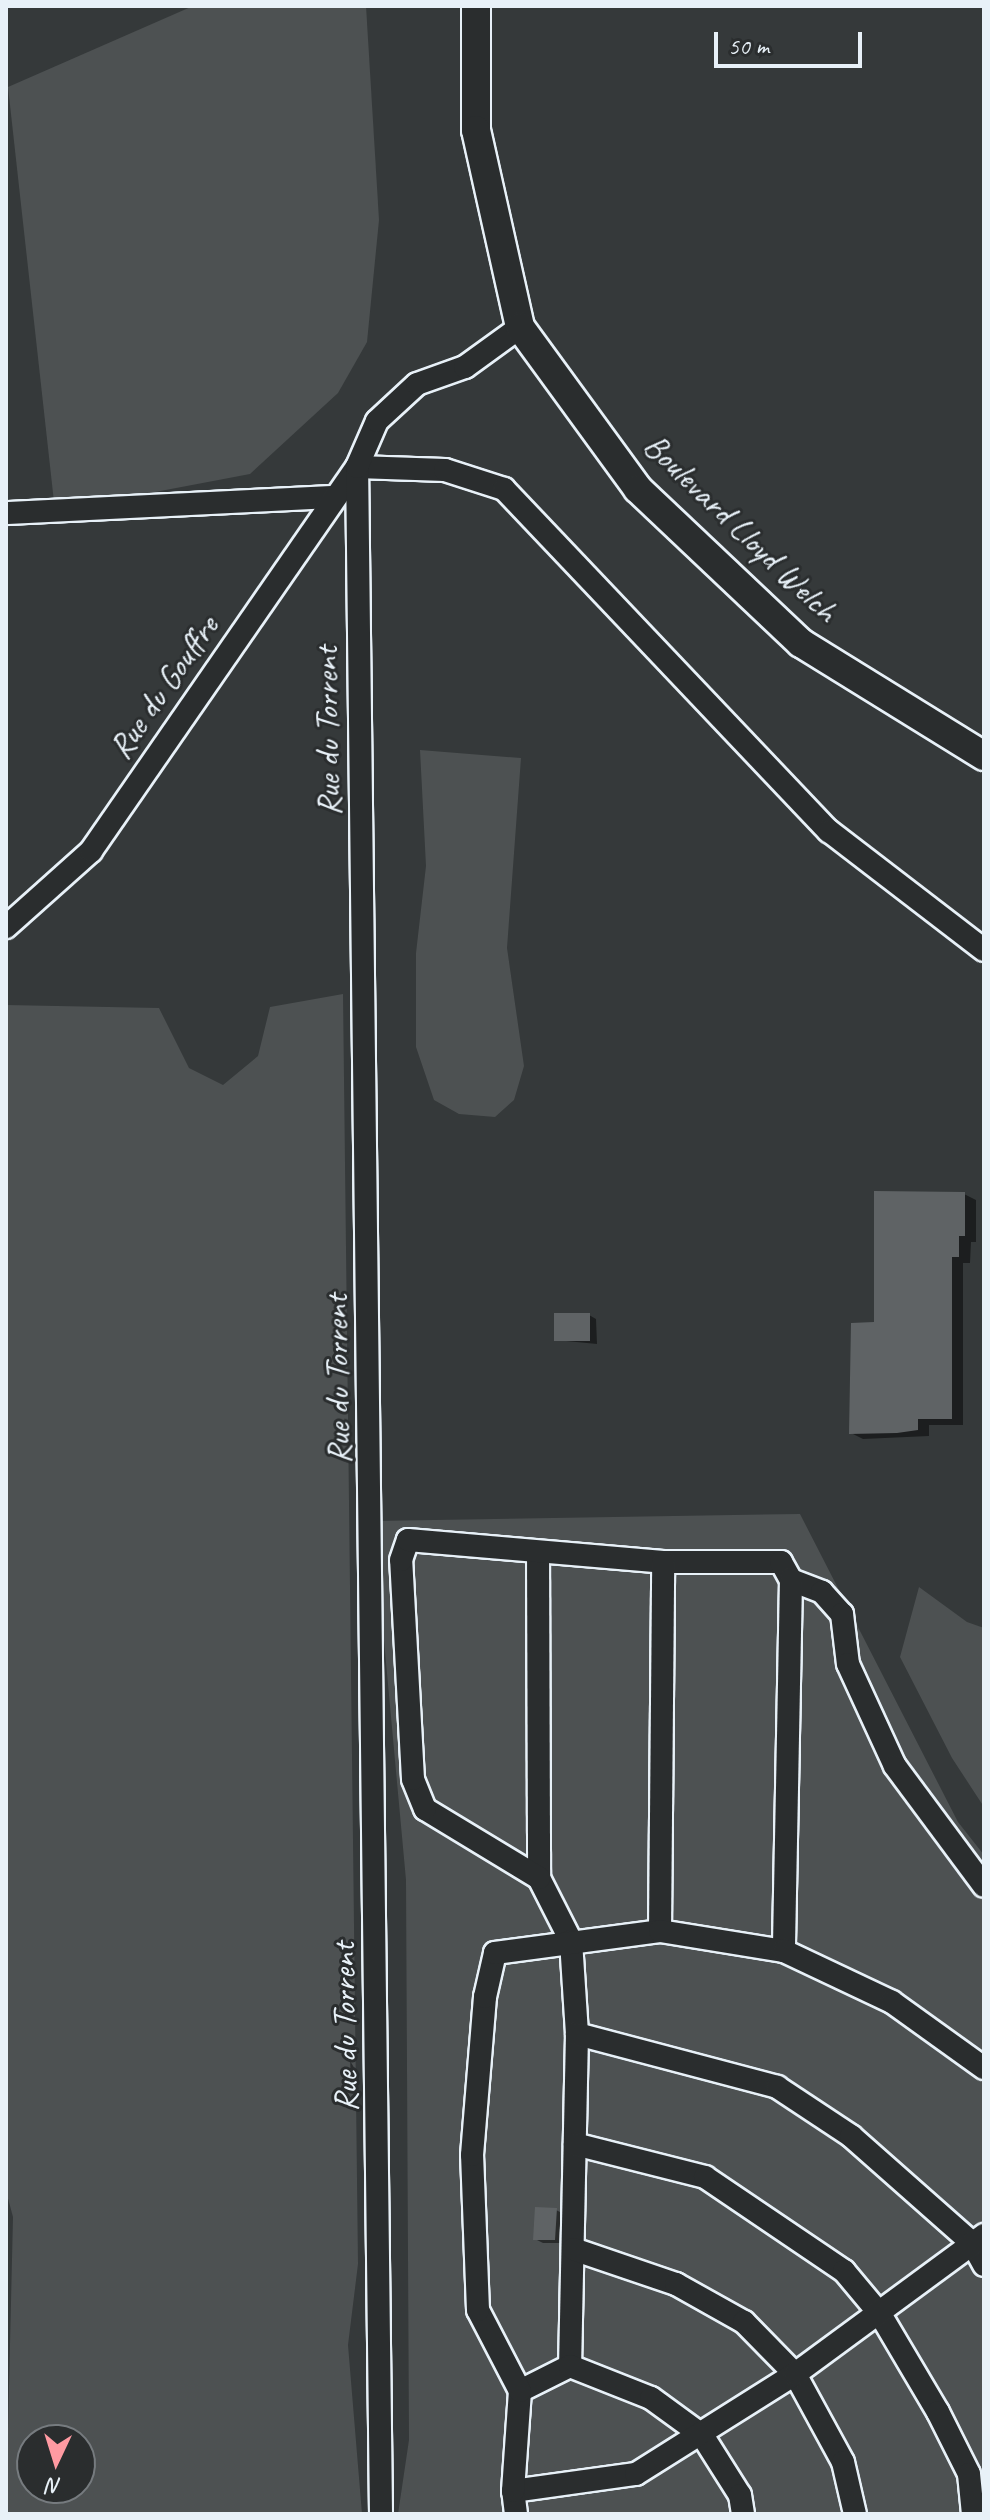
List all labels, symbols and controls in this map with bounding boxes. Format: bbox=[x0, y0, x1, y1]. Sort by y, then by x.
scale bar bbox=[718, 16, 866, 66]
text: 50 m bbox=[728, 31, 769, 61]
street label: Boulevard Lloyd Welch bbox=[635, 425, 847, 631]
street label: Rue du Gouffre bbox=[99, 608, 227, 766]
street label: Rue du Torrent bbox=[305, 646, 349, 816]
street label: Rue du Torrent bbox=[315, 1294, 359, 1464]
street label: Rue du Torrent bbox=[322, 1942, 366, 2112]
north arrow bbox=[16, 2424, 96, 2504]
text: N bbox=[47, 2472, 62, 2500]

